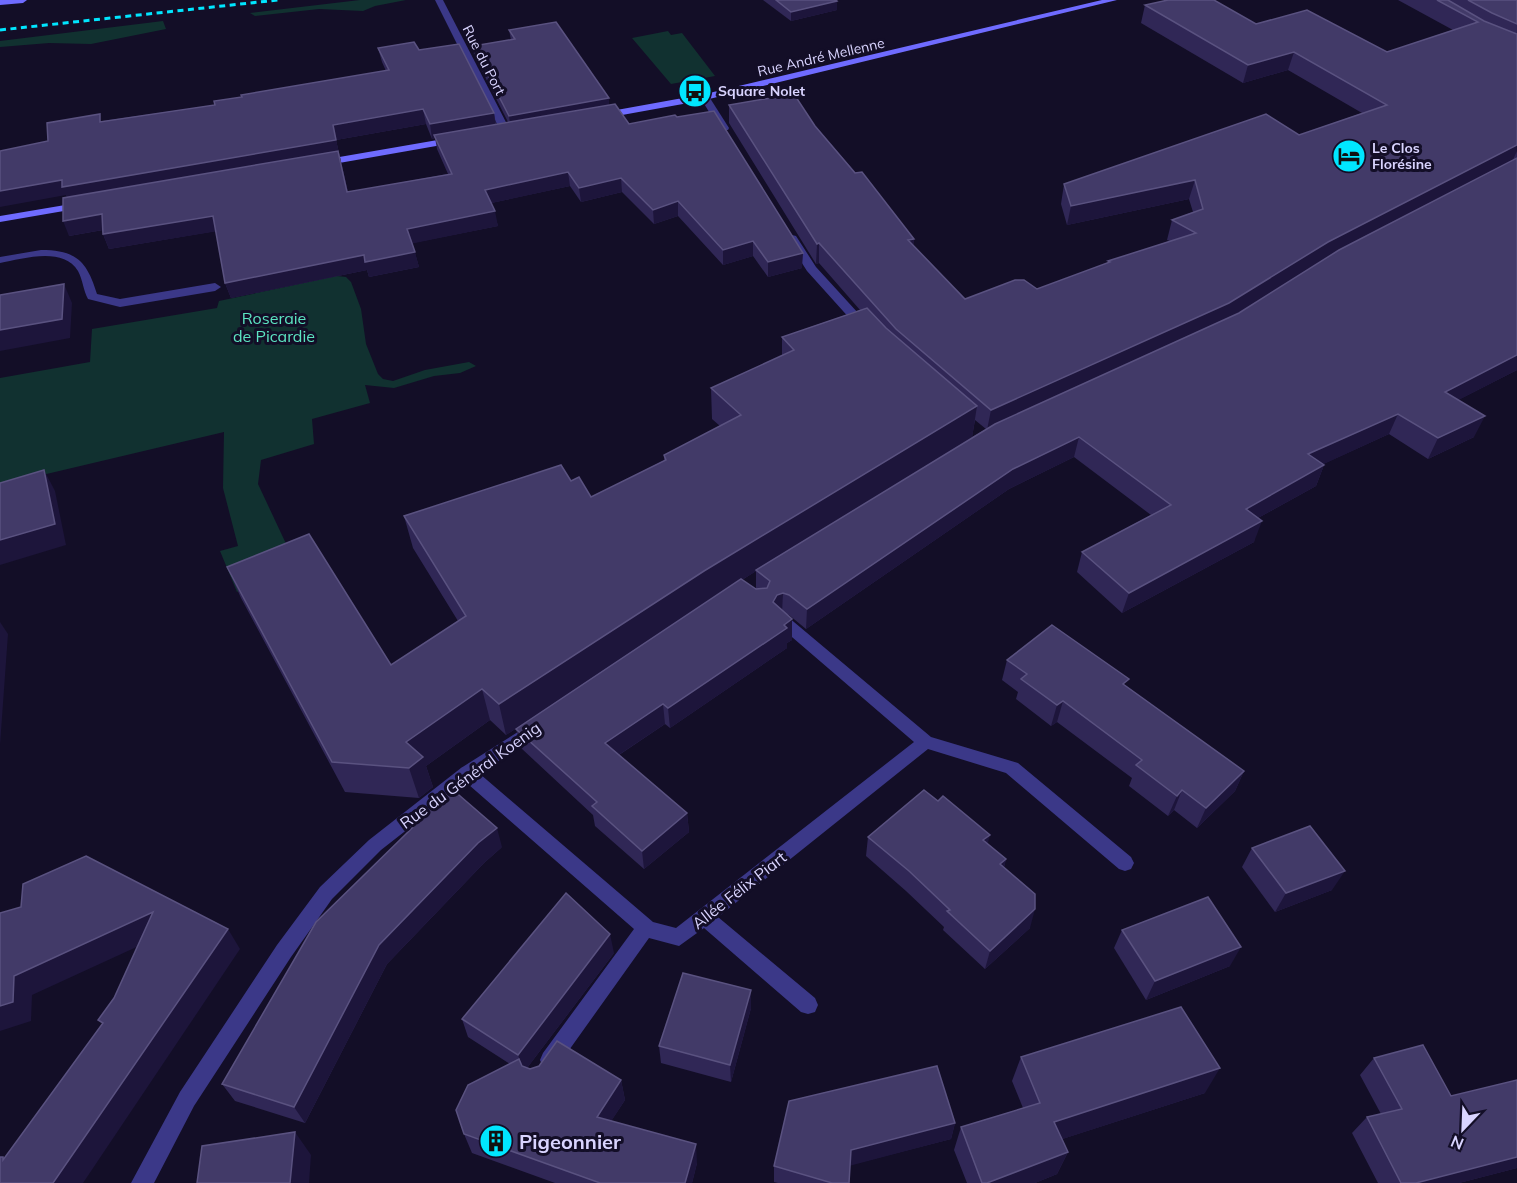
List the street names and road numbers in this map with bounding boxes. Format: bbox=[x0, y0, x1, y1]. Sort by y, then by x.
street label: Rue du Port bbox=[459, 22, 509, 98]
street label: Rue André Mellenne bbox=[756, 34, 886, 80]
street label: Rue du Général Koenig bbox=[396, 717, 544, 833]
street label: Allée Félix Piart bbox=[688, 847, 791, 933]

